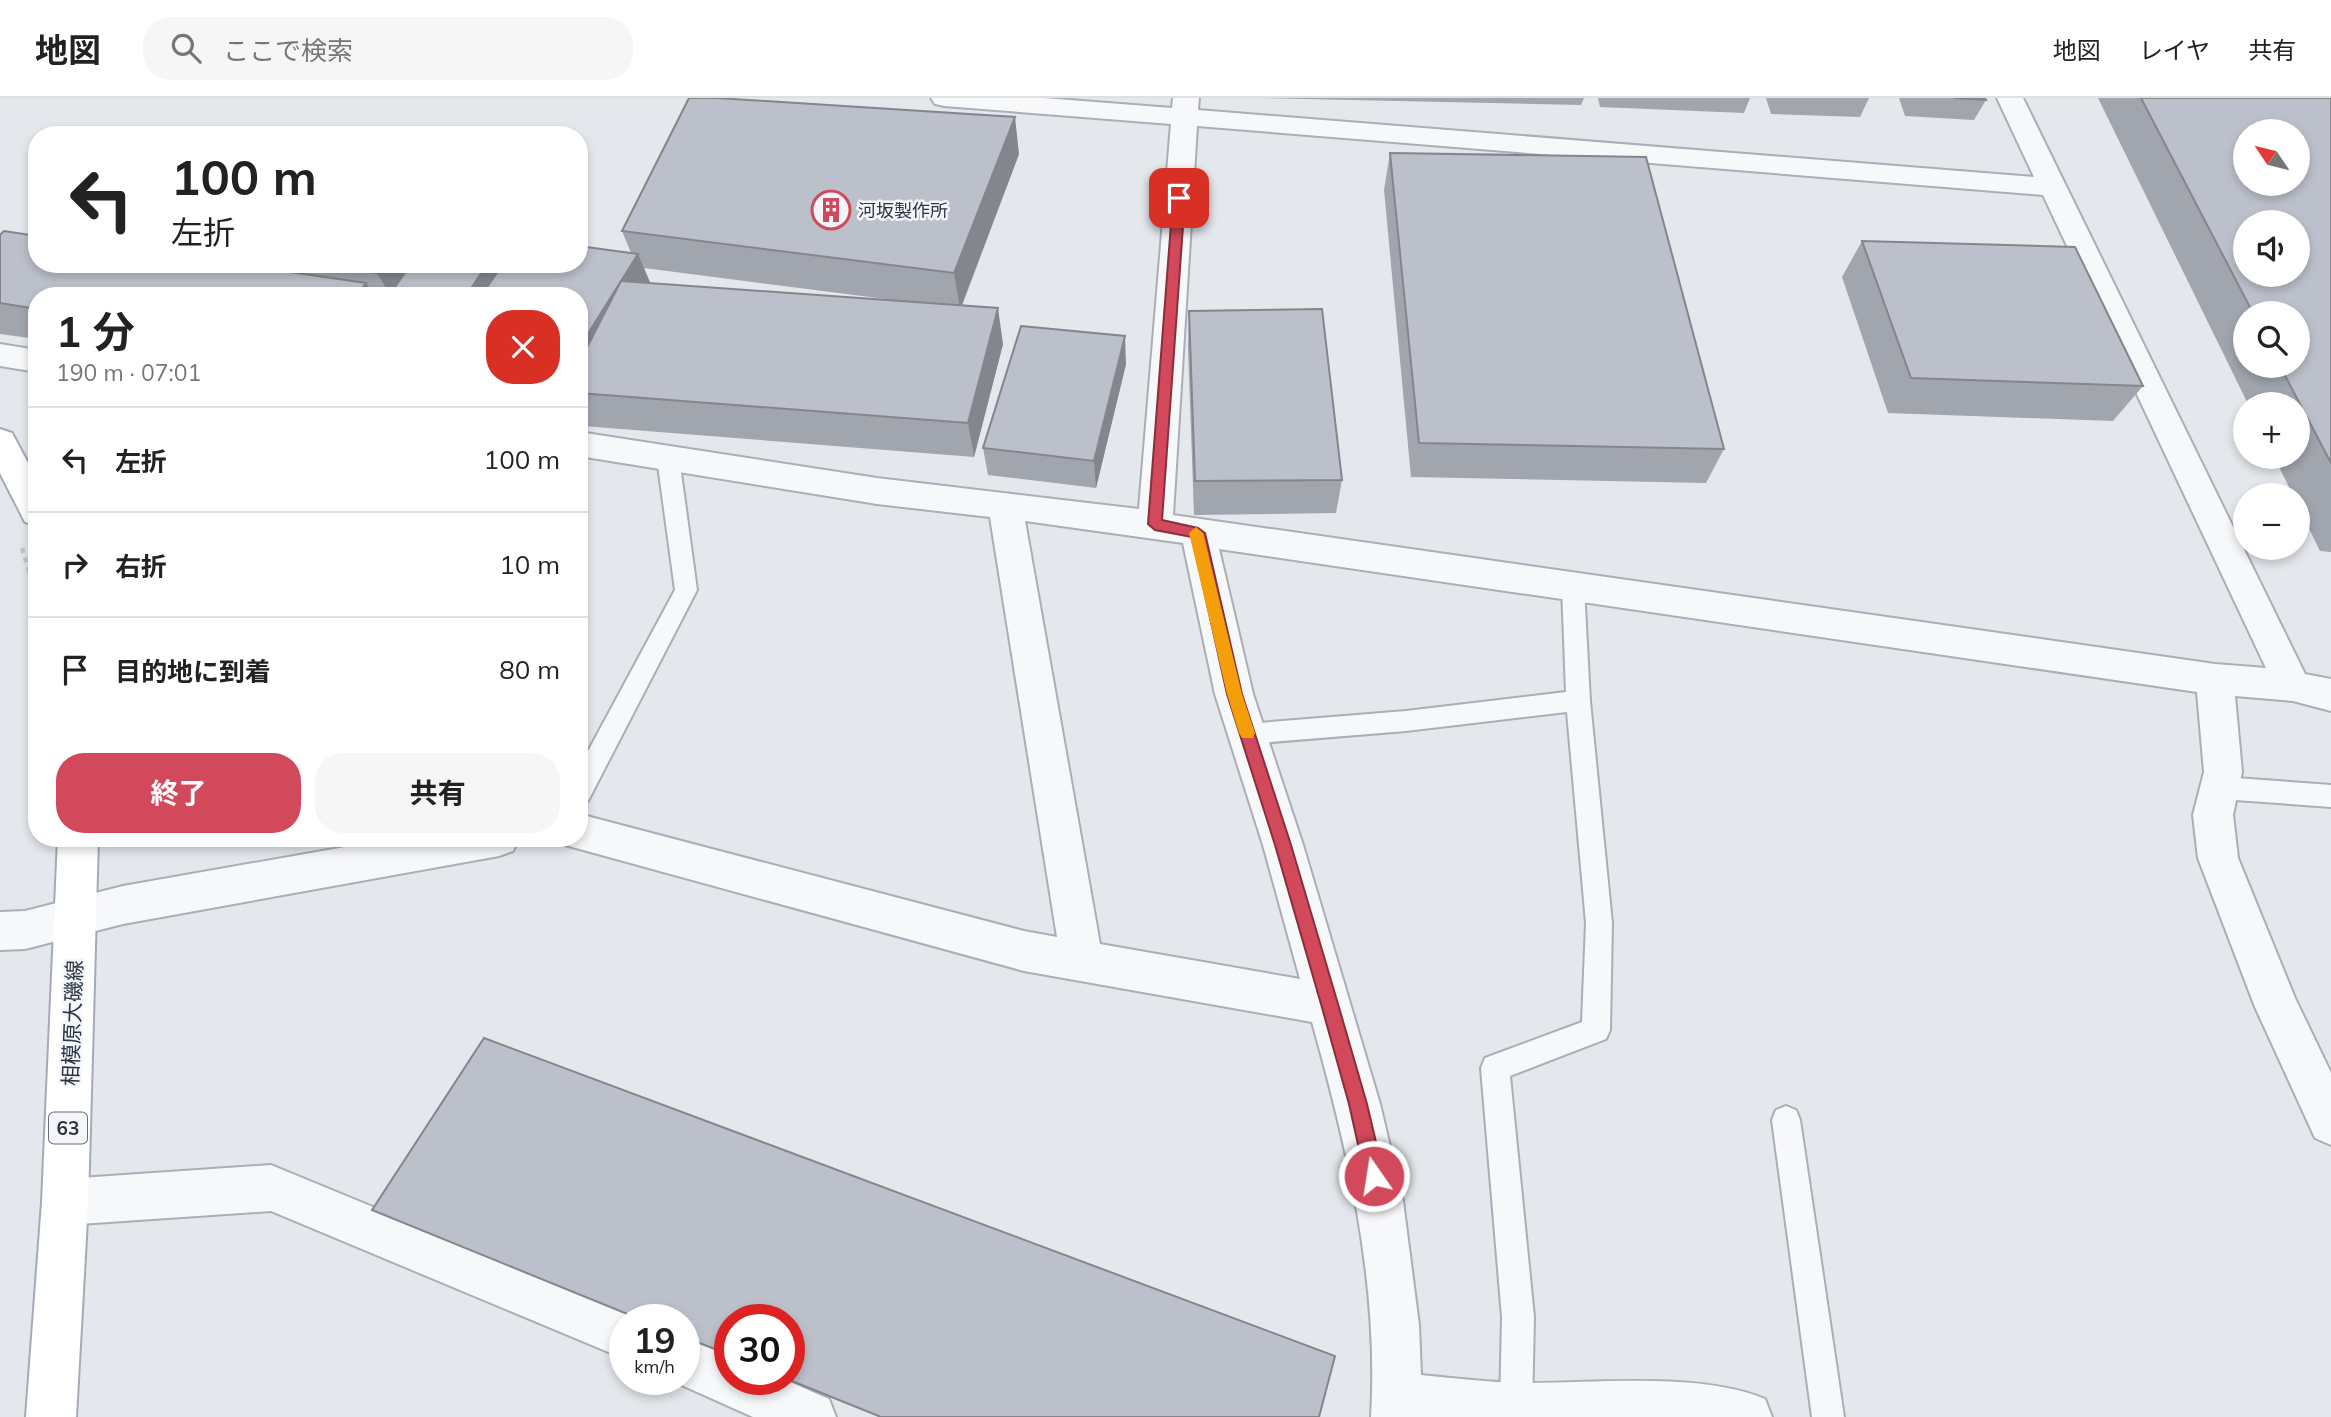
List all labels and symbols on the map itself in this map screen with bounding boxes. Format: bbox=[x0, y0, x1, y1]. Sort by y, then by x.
north arrow bbox=[2233, 119, 2310, 196]
pin bbox=[1149, 168, 1209, 228]
building icon: 河坂製作所 bbox=[810, 189, 852, 231]
place label: 河坂製作所 bbox=[858, 199, 948, 222]
street label: 相模原大磯線 bbox=[57, 960, 87, 1086]
road number: 63 bbox=[49, 1112, 87, 1144]
position arrow bbox=[1337, 1139, 1411, 1213]
speed limit sign: 30 bbox=[714, 1304, 805, 1395]

